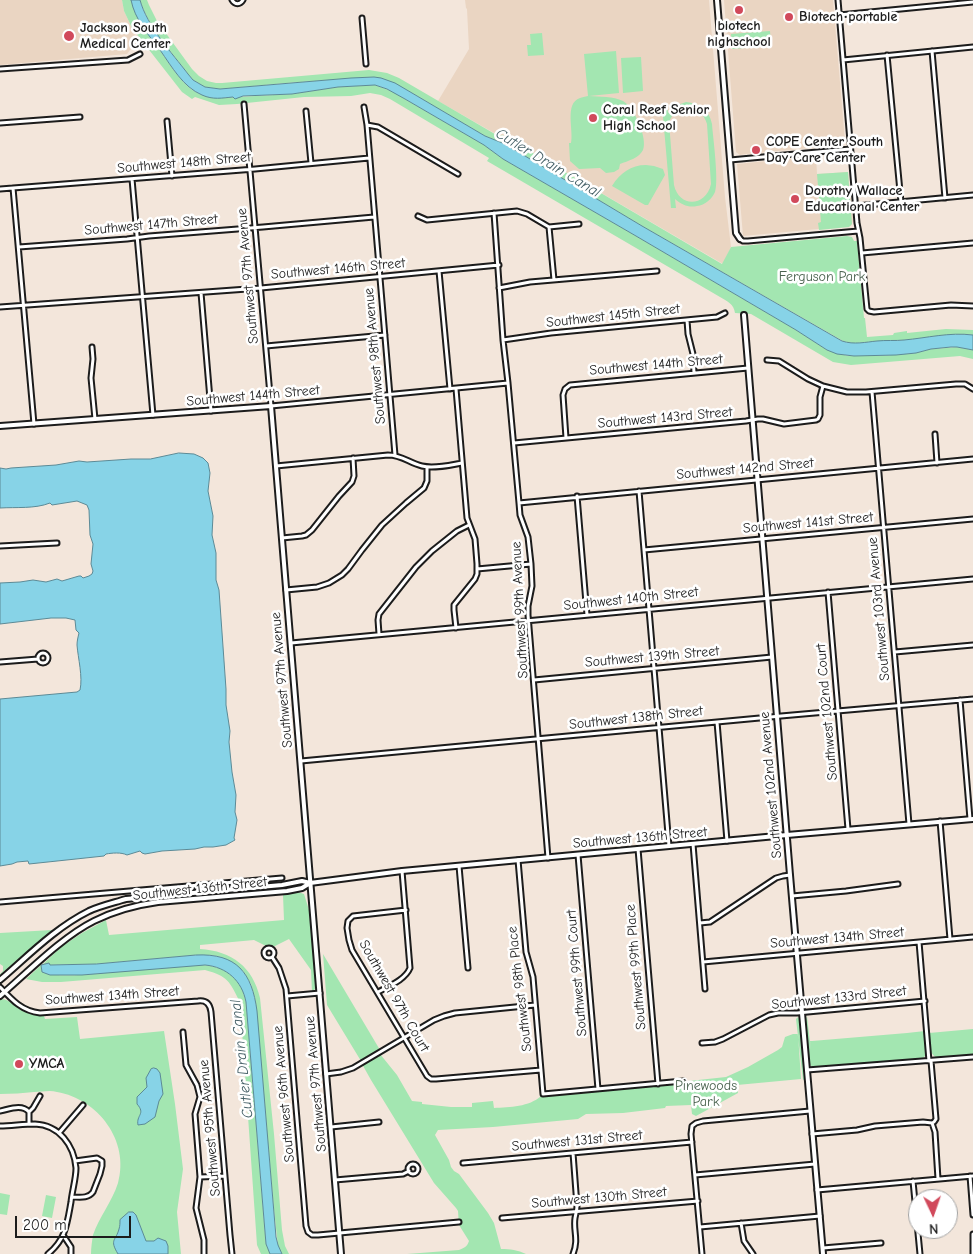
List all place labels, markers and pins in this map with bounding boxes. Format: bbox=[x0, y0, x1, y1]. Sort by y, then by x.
marker: biotech highschool bbox=[733, 4, 745, 16]
place label: Biotech portable bbox=[799, 9, 897, 25]
marker: Biotech portable bbox=[783, 11, 795, 23]
place label: biotech highschool bbox=[707, 18, 771, 50]
place label: Jackson South Medical Center bbox=[80, 20, 171, 52]
marker: Jackson South Medical Center bbox=[62, 29, 76, 43]
place label: Coral Reef Senior High School bbox=[603, 102, 709, 134]
marker: Coral Reef Senior High School bbox=[587, 112, 599, 124]
place label: COPE Center South Day Care Center bbox=[766, 134, 883, 166]
marker: COPE Center South Day Care Center bbox=[750, 144, 762, 156]
place label: Dorothy Wallace Educational Center bbox=[805, 183, 919, 216]
marker: Dorothy Wallace Educational Center bbox=[789, 193, 801, 205]
place label: YMCA bbox=[29, 1056, 64, 1072]
marker: YMCA bbox=[13, 1058, 25, 1070]

